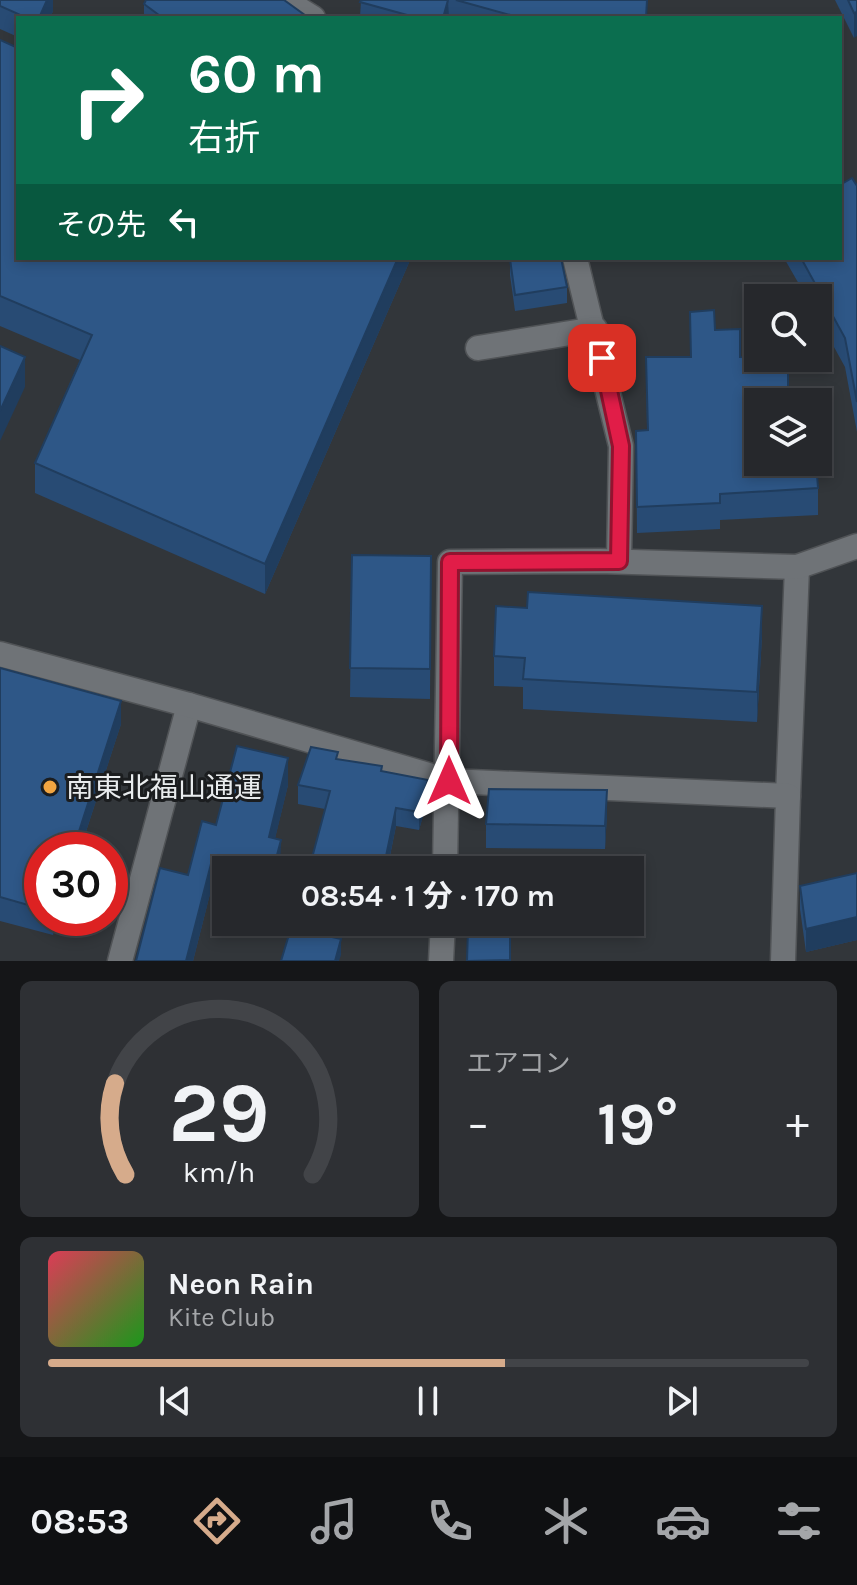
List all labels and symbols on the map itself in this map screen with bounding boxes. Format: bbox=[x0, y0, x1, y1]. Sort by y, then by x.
pin bbox=[568, 324, 636, 392]
position arrow bbox=[407, 739, 491, 823]
place label: 南東北福山通運 bbox=[66, 771, 262, 804]
marker: 南東北福山通運 bbox=[41, 778, 59, 796]
speed limit sign: 30 bbox=[24, 832, 128, 936]

